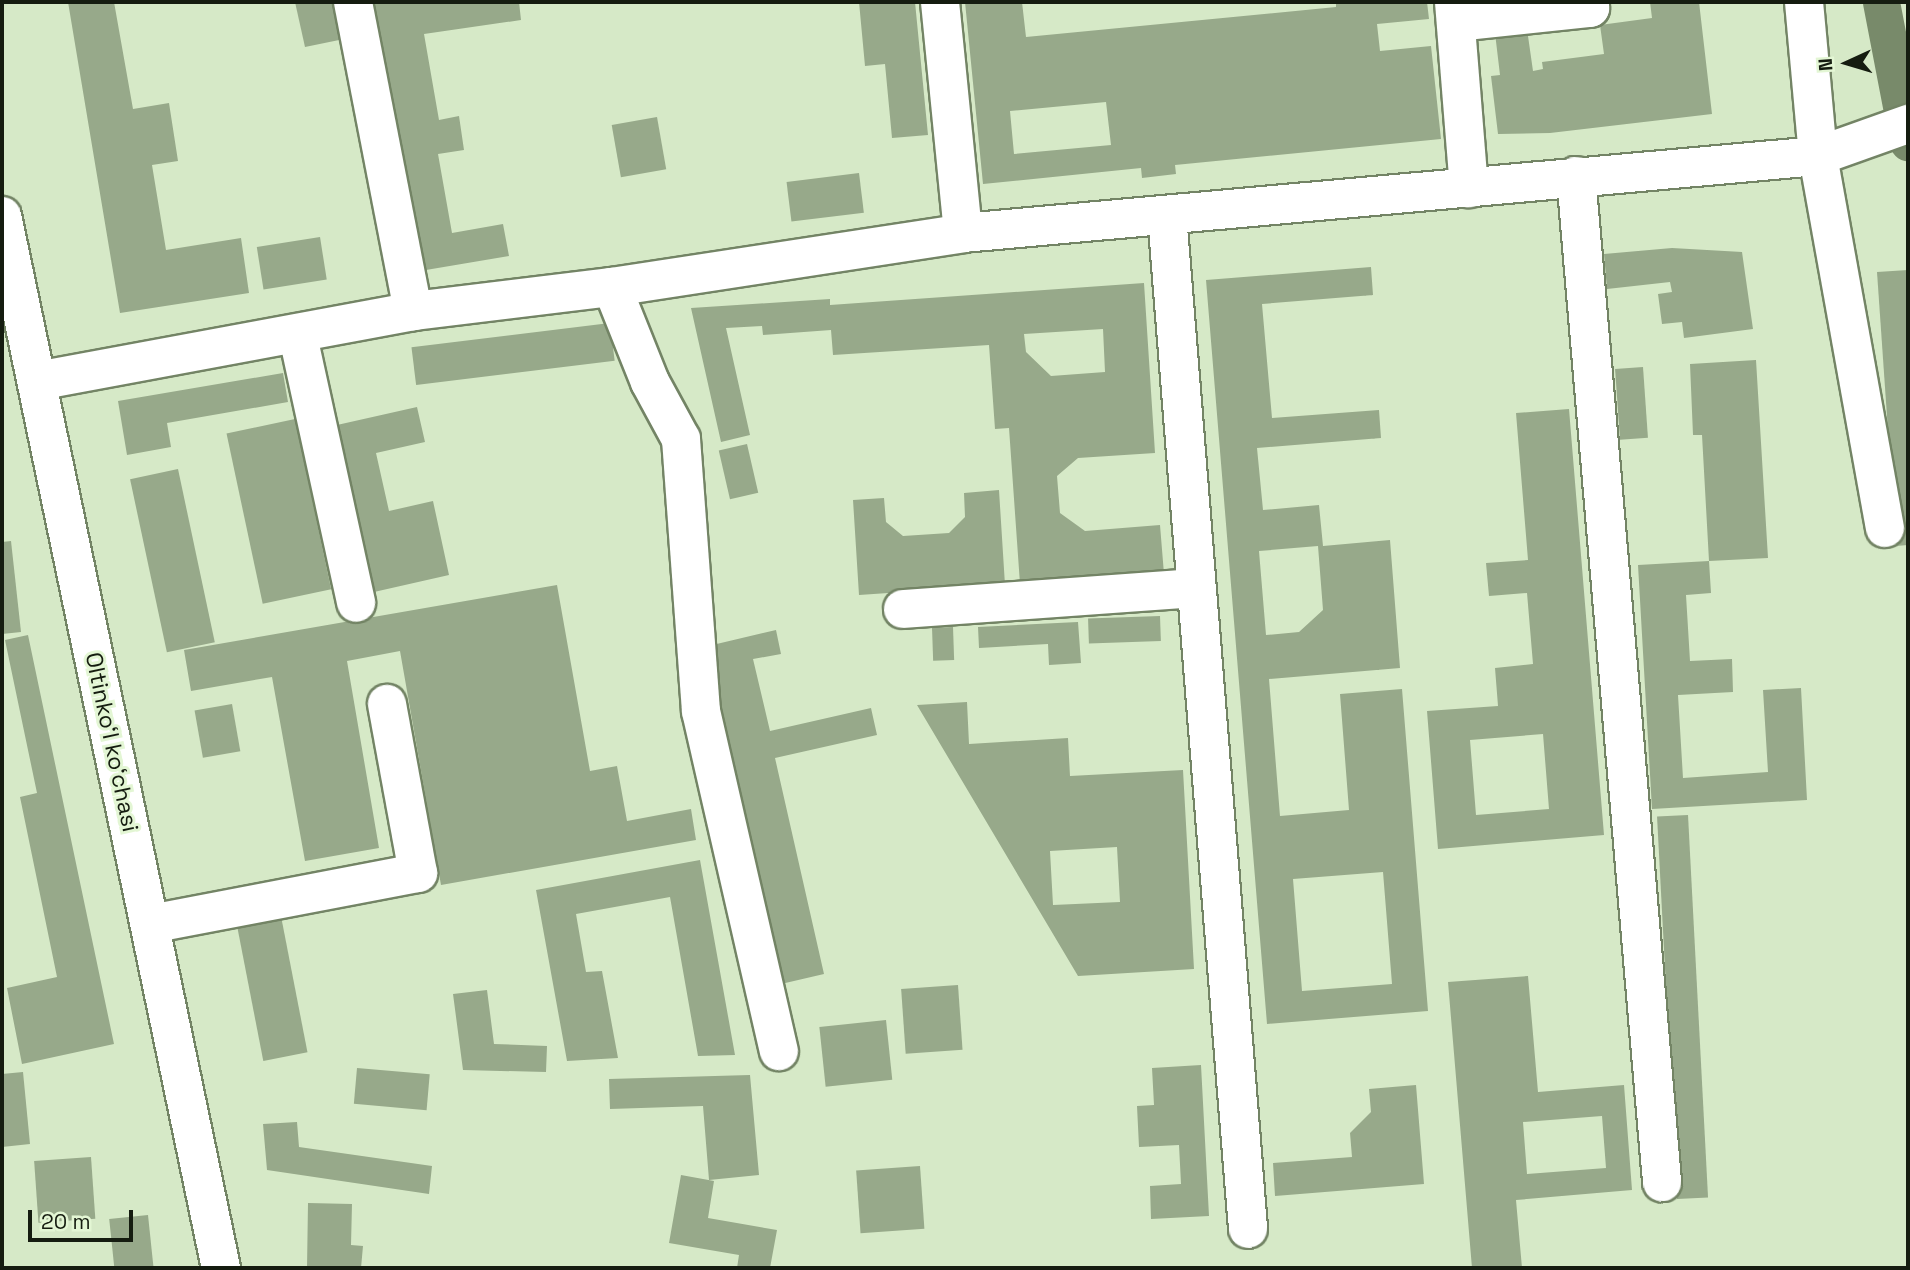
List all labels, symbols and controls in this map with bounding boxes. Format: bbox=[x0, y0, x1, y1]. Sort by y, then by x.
north arrow bbox=[1812, 28, 1882, 98]
text: N bbox=[1813, 57, 1838, 72]
street label: Oltinkoʻl koʻchasi bbox=[79, 650, 145, 834]
scale bar bbox=[32, 1196, 136, 1240]
text: 20 m bbox=[41, 1208, 91, 1235]

